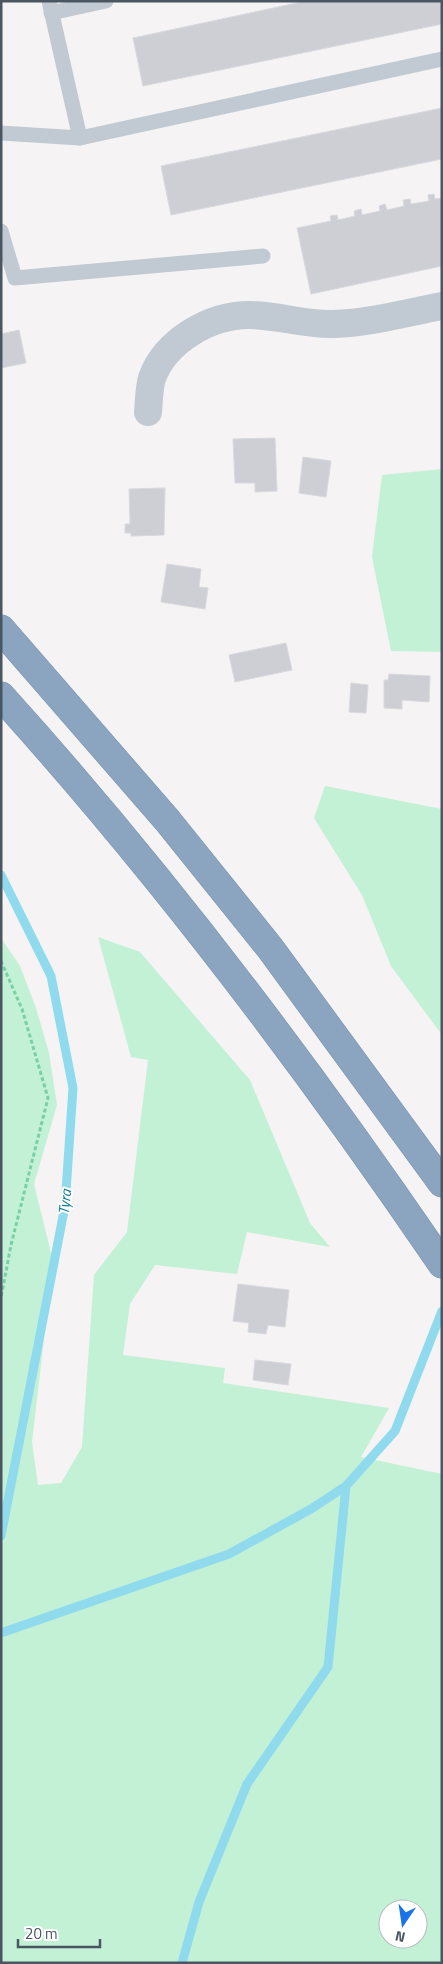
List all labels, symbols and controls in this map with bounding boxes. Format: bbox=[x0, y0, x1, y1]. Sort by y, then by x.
water label: Tyra bbox=[52, 1187, 77, 1216]
north arrow bbox=[378, 1899, 428, 1949]
scale bar bbox=[18, 1916, 100, 1948]
text: 20 m bbox=[25, 1922, 58, 1945]
text: N bbox=[393, 1926, 407, 1948]

